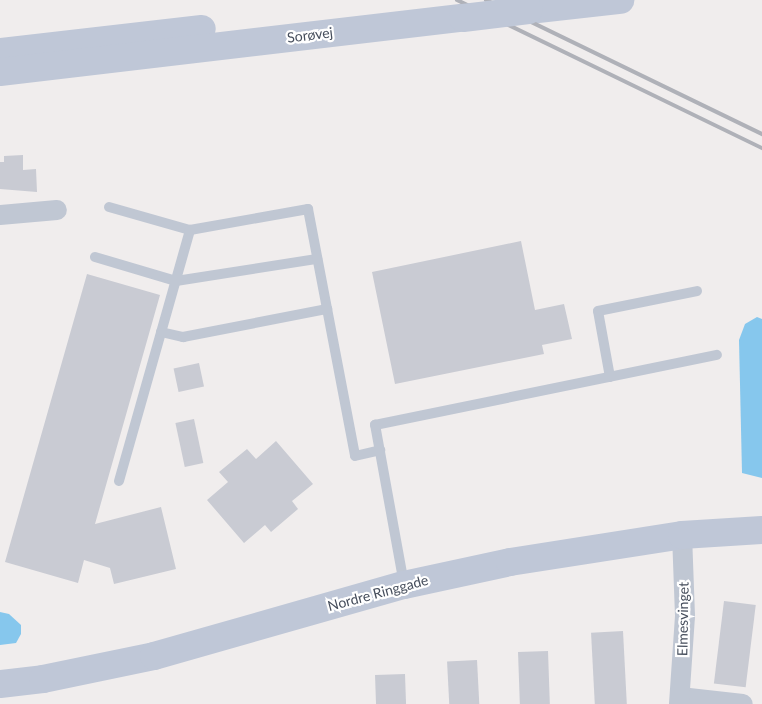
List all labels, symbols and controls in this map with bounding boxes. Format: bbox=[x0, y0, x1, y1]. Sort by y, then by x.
street label: Sorøvej bbox=[286, 24, 334, 46]
street label: Nordre Ringgade bbox=[326, 572, 430, 614]
street label: Elmesvinget bbox=[674, 582, 692, 656]

